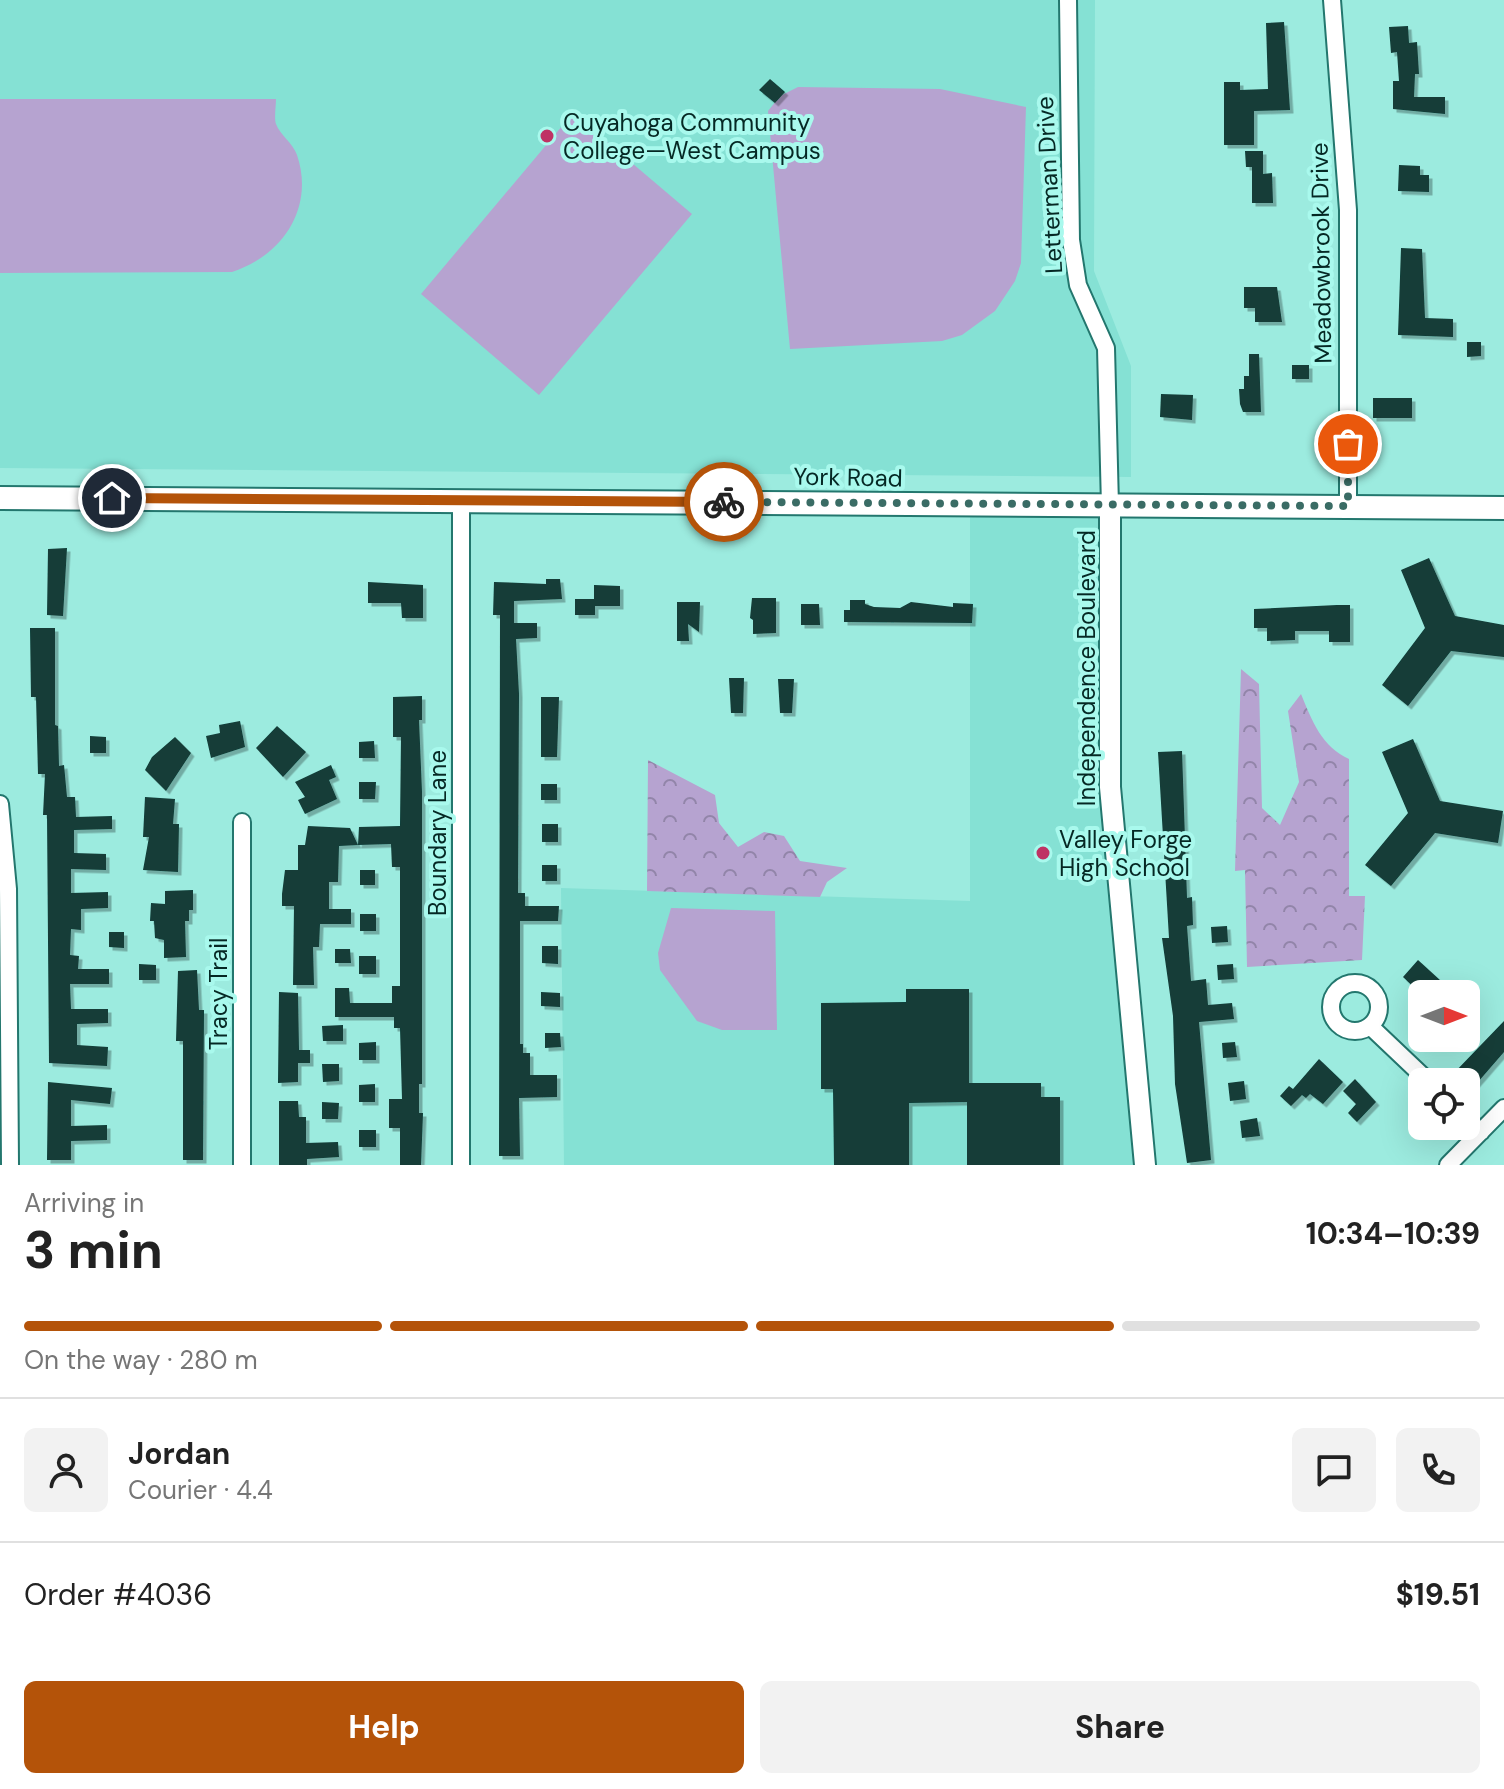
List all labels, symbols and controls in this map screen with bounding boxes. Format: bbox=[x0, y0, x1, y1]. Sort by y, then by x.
street label: Letterman Drive bbox=[1029, 95, 1069, 275]
place label: Cuyahoga Community College—West Campus bbox=[563, 107, 821, 166]
marker: Cuyahoga Community College—West Campus bbox=[538, 127, 556, 145]
street label: Meadowbrook Drive bbox=[1304, 142, 1338, 364]
pin bbox=[1314, 410, 1382, 478]
icon: bag bbox=[1326, 422, 1370, 466]
street label: York Road bbox=[793, 461, 903, 493]
courier bbox=[684, 462, 764, 542]
pin bbox=[78, 464, 146, 532]
icon: home bbox=[90, 476, 134, 520]
icon: bike bbox=[702, 480, 746, 524]
street label: Independence Boulevard bbox=[1071, 530, 1102, 806]
street label: Boundary Lane bbox=[422, 750, 453, 916]
place label: Valley Forge High School bbox=[1059, 824, 1192, 883]
marker: Valley Forge High School bbox=[1034, 844, 1052, 862]
street label: Tracy Trail bbox=[203, 938, 234, 1050]
north arrow bbox=[1408, 980, 1480, 1052]
map controls bbox=[1408, 980, 1480, 1140]
button: locate bbox=[1408, 1068, 1480, 1140]
text: Arriving in bbox=[24, 1186, 144, 1220]
text: 10:34–10:39 bbox=[1306, 1214, 1480, 1253]
text: 3 min bbox=[24, 1216, 163, 1284]
text: On the way · 280 m bbox=[24, 1343, 258, 1377]
button: person bbox=[24, 1428, 108, 1512]
button: chat bbox=[1292, 1428, 1376, 1512]
button: phone bbox=[1396, 1428, 1480, 1512]
text: Jordan bbox=[128, 1434, 230, 1473]
text: Courier · 4.4 bbox=[128, 1473, 273, 1507]
text: Order #4036 bbox=[24, 1575, 212, 1614]
text: $19.51 bbox=[1396, 1575, 1480, 1614]
button: Help bbox=[24, 1681, 744, 1773]
button: Share bbox=[760, 1681, 1480, 1773]

